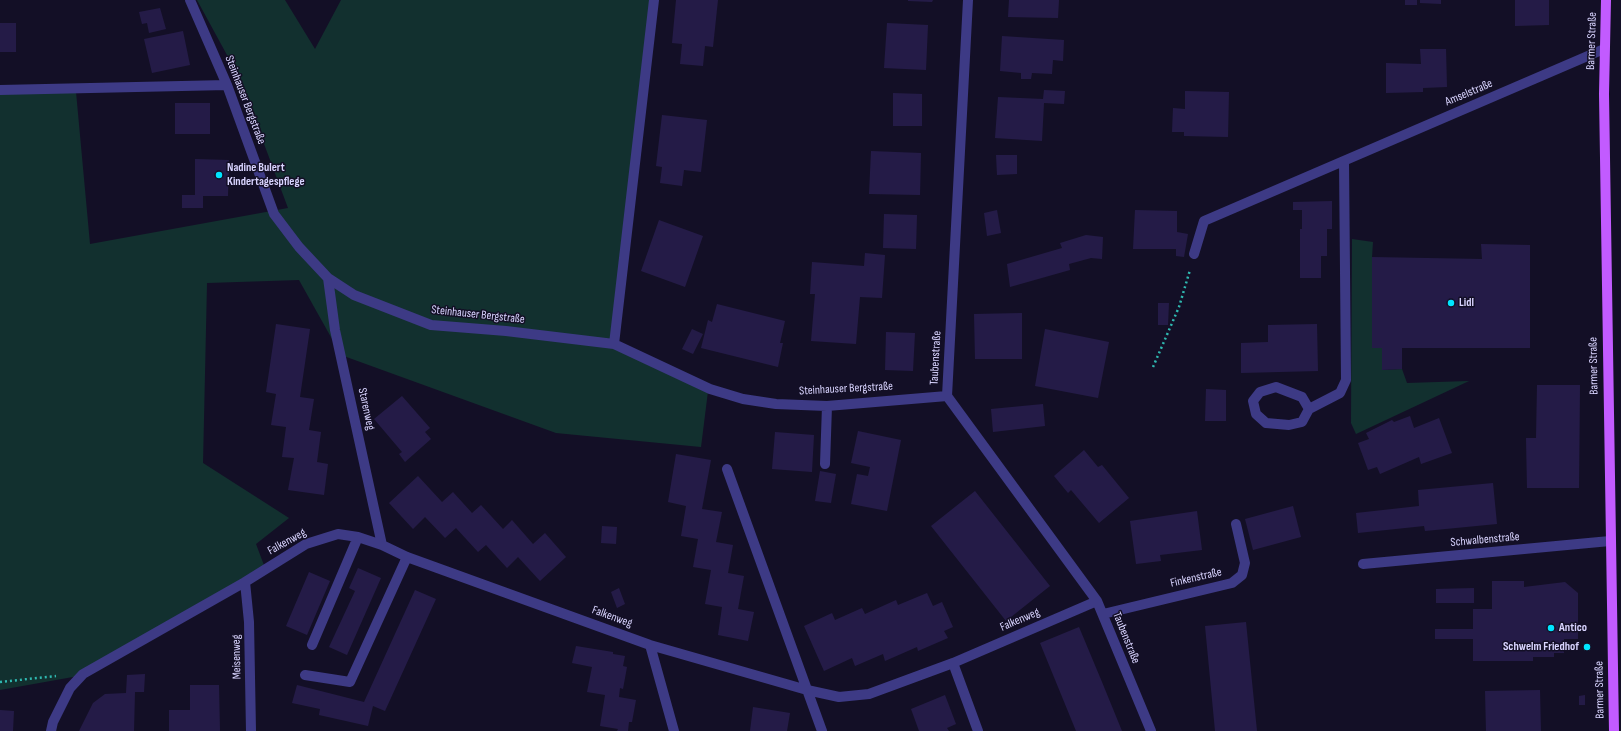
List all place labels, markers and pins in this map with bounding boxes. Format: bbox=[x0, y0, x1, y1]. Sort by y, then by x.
place label: Nadine Bulert Kindertagespflege bbox=[227, 161, 305, 189]
marker: Nadine Bulert Kindertagespflege bbox=[214, 170, 224, 180]
place label: Lidl bbox=[1459, 296, 1474, 310]
marker: Lidl bbox=[1446, 298, 1456, 308]
place label: Antico bbox=[1559, 621, 1587, 635]
marker: Antico bbox=[1546, 623, 1556, 633]
place label: Schwelm Friedhof bbox=[1503, 640, 1579, 654]
marker: Schwelm Friedhof bbox=[1582, 642, 1592, 652]

